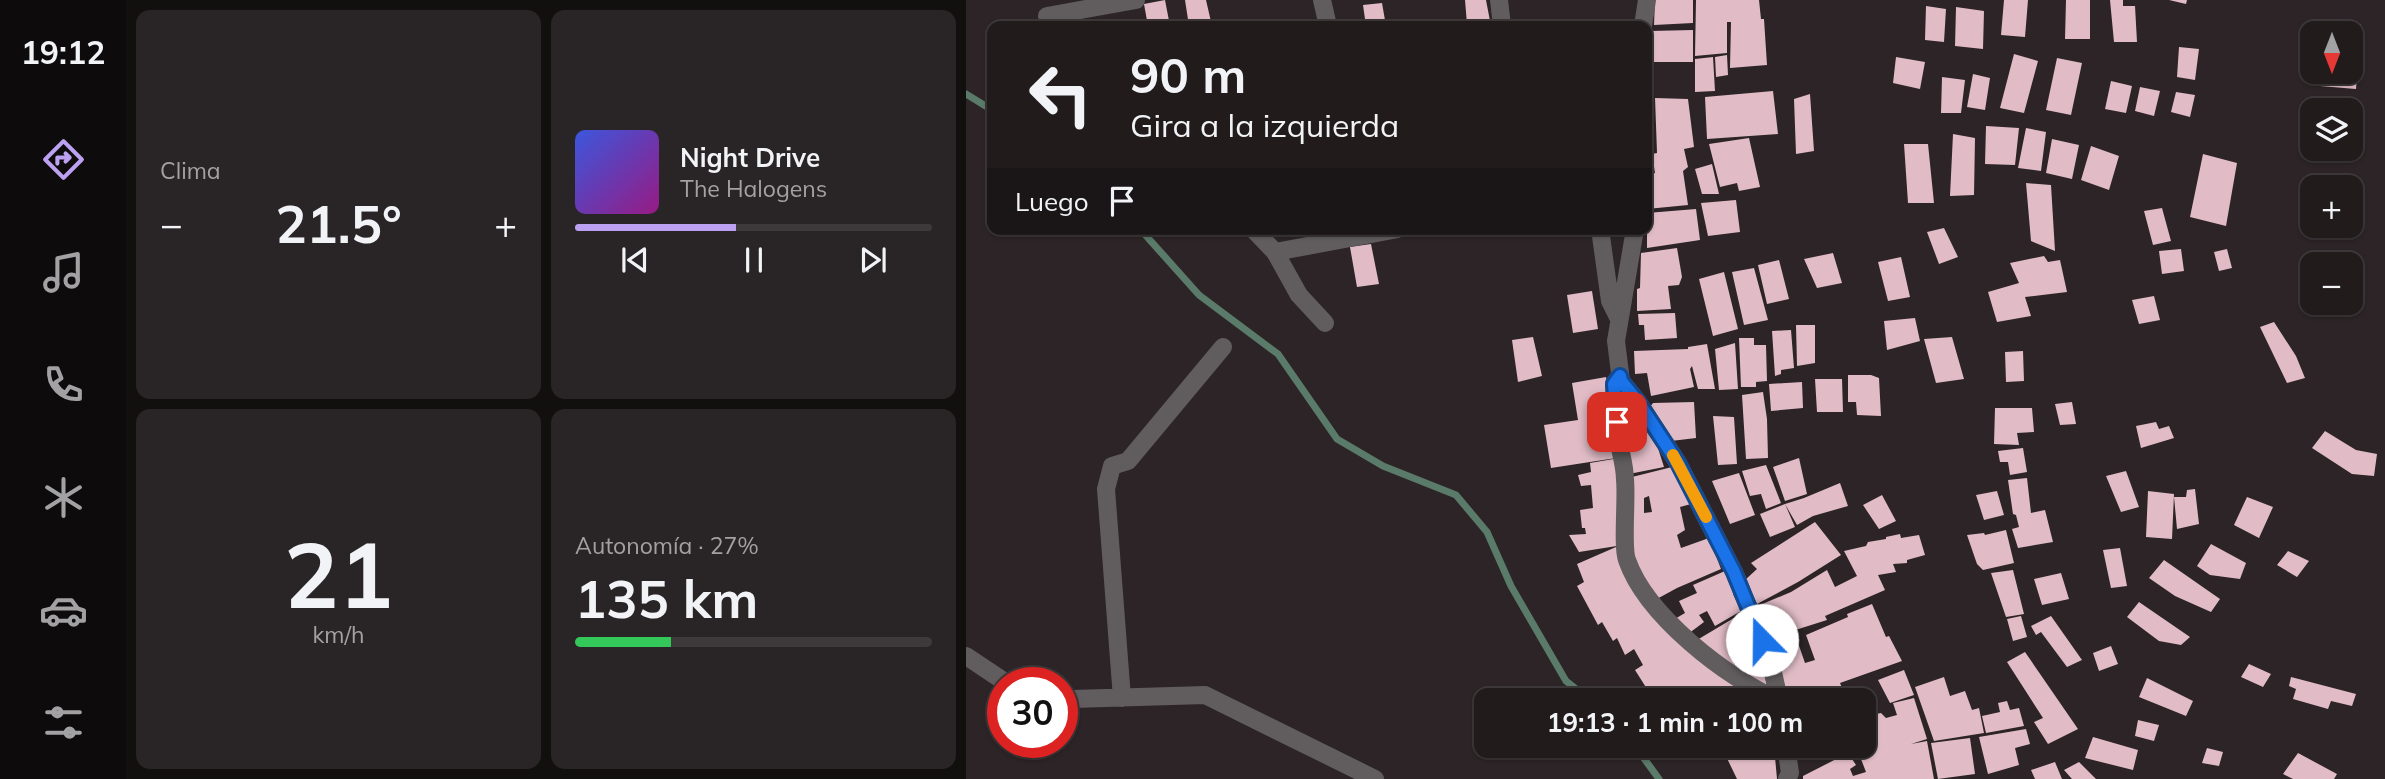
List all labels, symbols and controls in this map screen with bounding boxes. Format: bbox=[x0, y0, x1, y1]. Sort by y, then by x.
north arrow bbox=[2300, 21, 2362, 84]
map controls bbox=[2300, 21, 2363, 315]
text: 19:12 bbox=[21, 32, 105, 72]
text: 90 m bbox=[1130, 44, 1246, 105]
icon: left bbox=[1015, 49, 1106, 140]
button: layers bbox=[2300, 98, 2363, 161]
text: Gira a la izquierda bbox=[1130, 105, 1399, 145]
icon: directions bbox=[39, 135, 88, 184]
text: Night Drive bbox=[680, 141, 820, 174]
text: Clima bbox=[160, 156, 221, 185]
text: The Halogens bbox=[680, 174, 827, 203]
button: + bbox=[2300, 175, 2363, 238]
icon: arrive bbox=[1103, 182, 1141, 220]
text: Luego bbox=[1015, 185, 1089, 218]
text: 21.5° bbox=[275, 191, 402, 256]
text: − bbox=[160, 200, 183, 248]
text: + bbox=[494, 200, 517, 248]
icon: previous bbox=[616, 241, 654, 279]
icon: pause bbox=[735, 241, 773, 279]
icon: next bbox=[854, 241, 892, 279]
icon: music bbox=[39, 248, 88, 297]
button: − bbox=[2300, 252, 2363, 315]
icon: phone bbox=[39, 360, 88, 409]
pin bbox=[1587, 392, 1647, 452]
icon: arrive bbox=[1598, 403, 1636, 441]
icon: climate bbox=[39, 473, 88, 522]
text: 21 bbox=[284, 517, 393, 631]
text: Autonomía · 27% bbox=[575, 531, 759, 560]
text: 135 km bbox=[575, 566, 758, 631]
icon: car bbox=[39, 586, 88, 635]
position arrow bbox=[1725, 603, 1799, 677]
text: km/h bbox=[312, 620, 365, 649]
speed limit sign: 30 bbox=[987, 667, 1078, 758]
icon: filters bbox=[39, 698, 88, 747]
text: 19:13 · 1 min · 100 m bbox=[1547, 706, 1803, 739]

